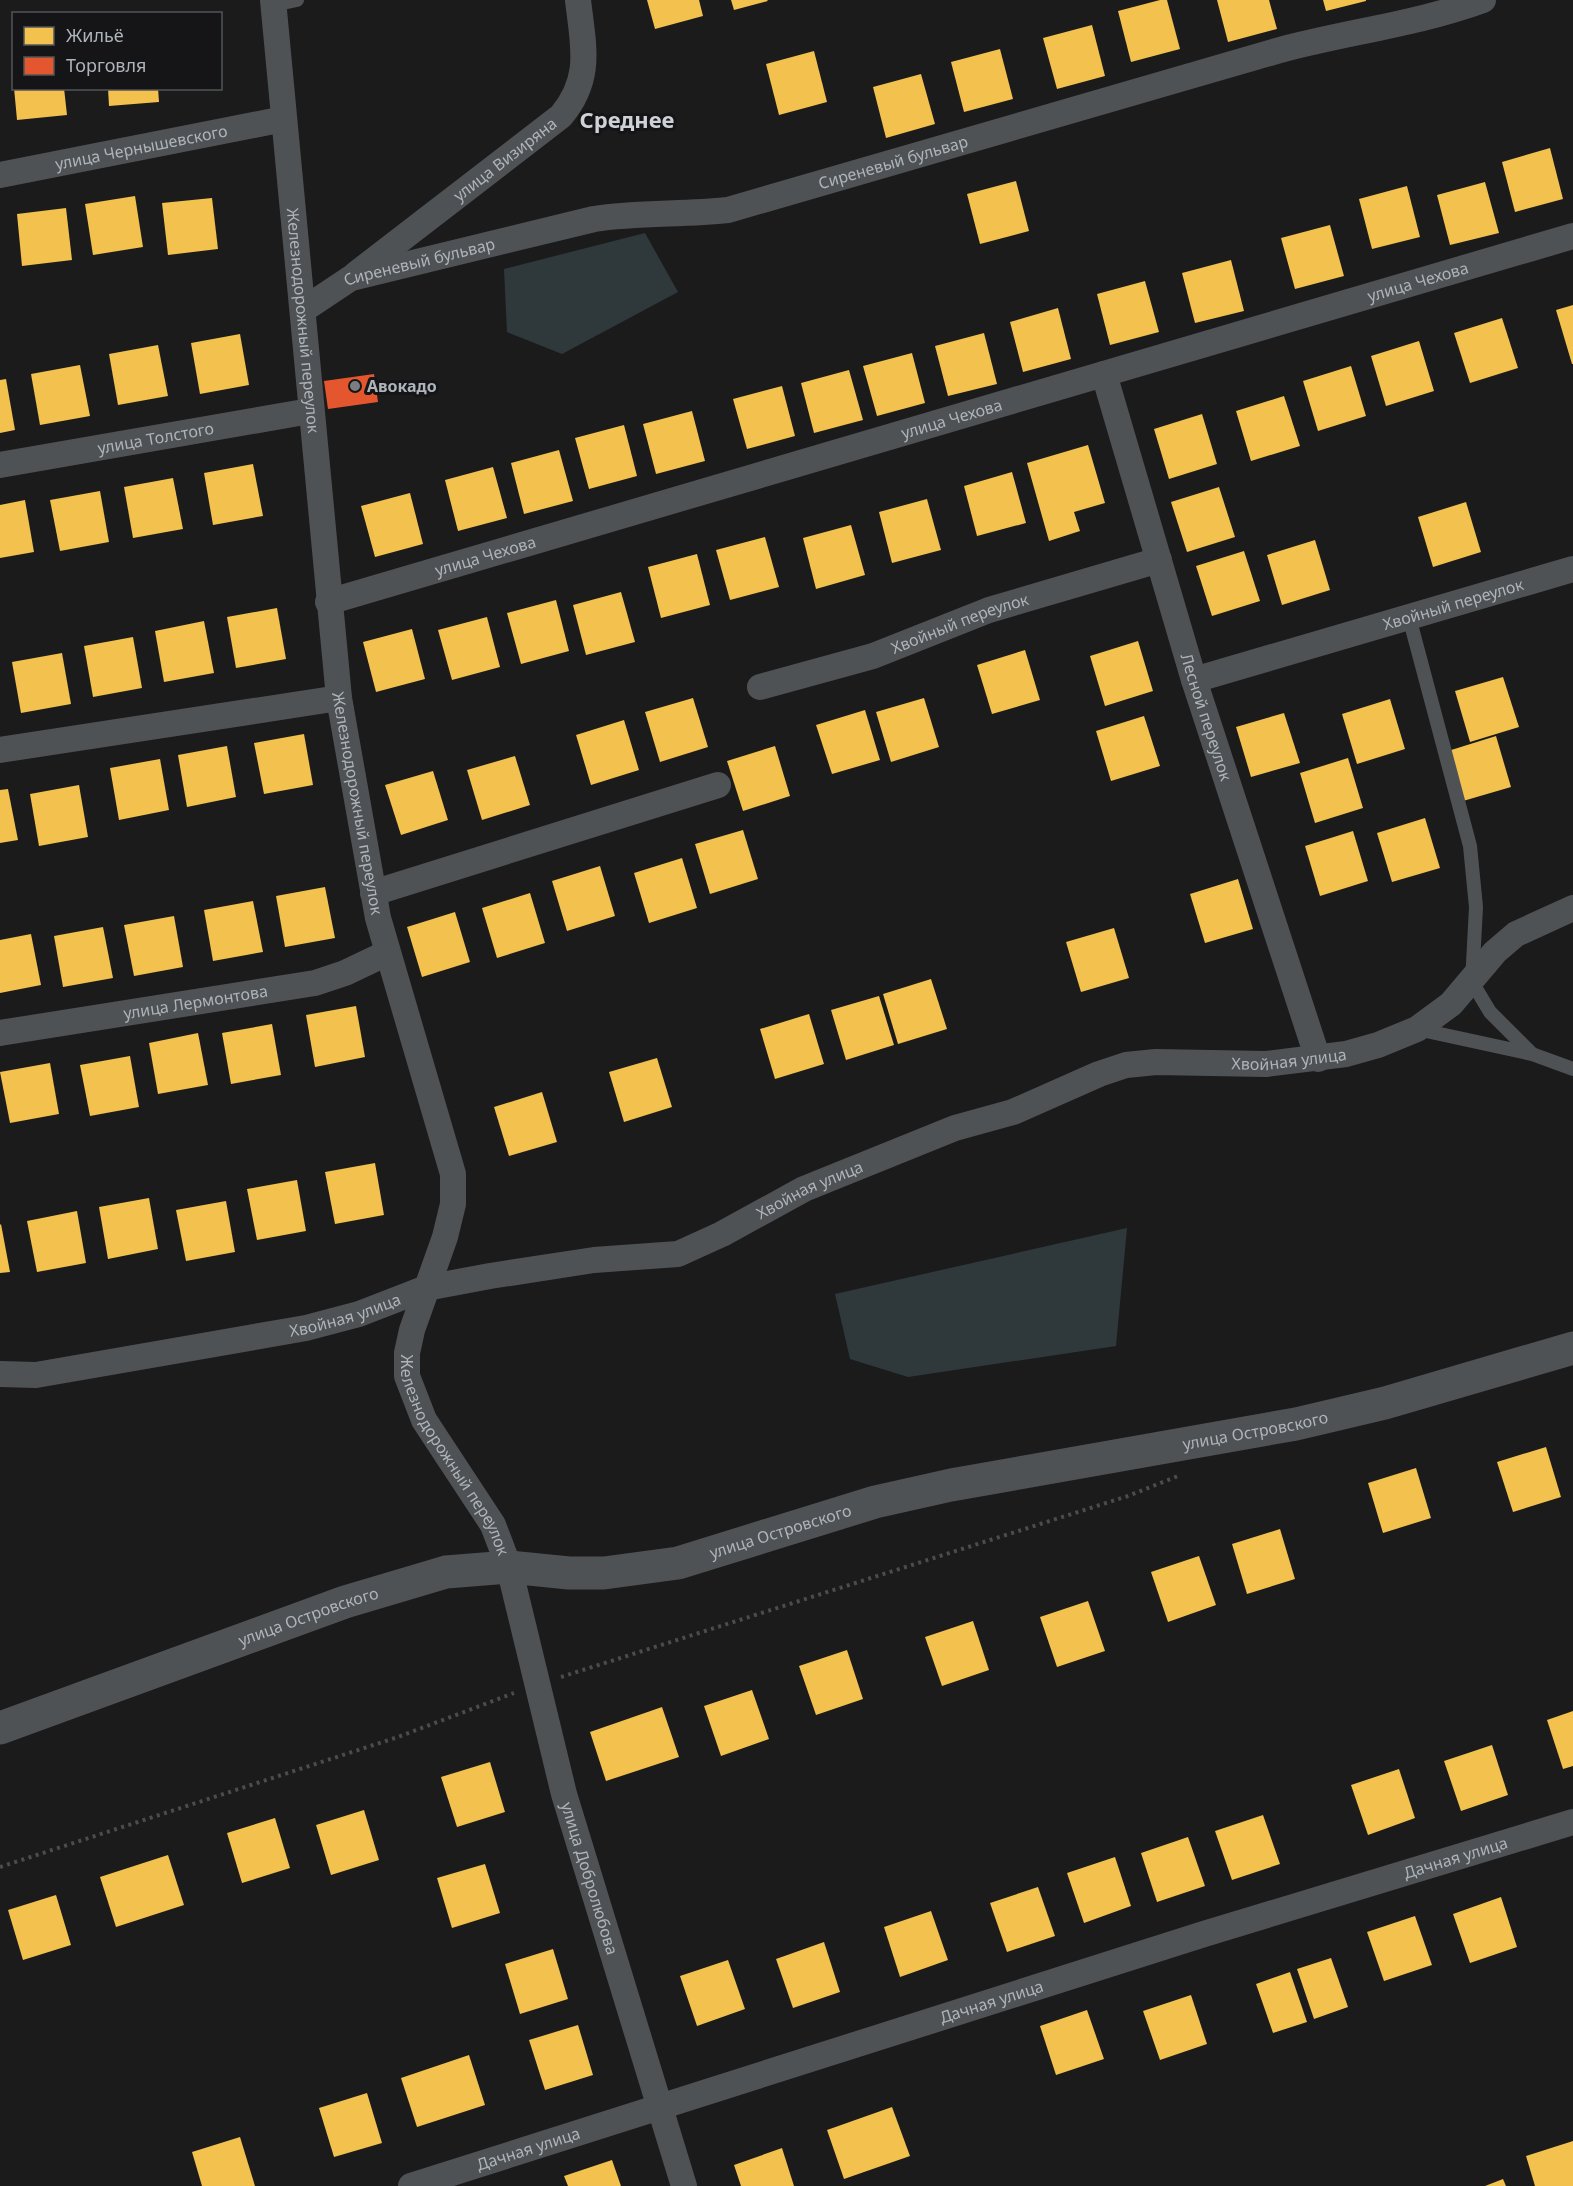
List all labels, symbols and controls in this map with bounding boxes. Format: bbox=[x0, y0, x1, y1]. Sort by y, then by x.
legend bbox=[12, 12, 222, 90]
text: Жильё bbox=[66, 23, 124, 47]
text: Торговля bbox=[66, 53, 146, 77]
district label: Среднее bbox=[580, 104, 675, 134]
street label: улица Визиряна bbox=[449, 112, 561, 206]
street label: улица Чернышевского bbox=[53, 119, 229, 175]
street label: Сиреневый бульвар bbox=[816, 130, 971, 194]
street label: Железнодорожный переулок bbox=[282, 207, 325, 435]
street label: Сиреневый бульвар bbox=[339, 232, 497, 291]
street label: улица Чехова bbox=[1365, 256, 1471, 307]
place label: Авокадо bbox=[367, 375, 437, 397]
marker: Авокадо bbox=[348, 379, 362, 393]
street label: улица Чехова bbox=[899, 393, 1005, 444]
street label: улица Толстого bbox=[96, 417, 216, 459]
street label: улица Чехова bbox=[432, 531, 538, 581]
street label: Хвойный переулок bbox=[1380, 573, 1526, 635]
street label: Хвойный переулок bbox=[888, 588, 1032, 659]
street label: Лесной переулок bbox=[1176, 651, 1237, 784]
street label: Железнодорожный переулок bbox=[327, 690, 388, 917]
street label: улица Лермонтова bbox=[122, 980, 269, 1024]
street label: Хвойная улица bbox=[1231, 1043, 1348, 1075]
street label: Хвойная улица bbox=[752, 1155, 866, 1224]
street label: Хвойная улица bbox=[288, 1288, 404, 1342]
street label: Железнодорожный переулок bbox=[396, 1355, 515, 1559]
street label: улица Островского bbox=[1181, 1406, 1330, 1455]
street label: улица Островского bbox=[707, 1499, 854, 1564]
street label: улица Островского bbox=[235, 1582, 381, 1651]
street label: улица Добролюбова bbox=[556, 1799, 624, 1957]
street label: Дачная улица bbox=[1401, 1831, 1510, 1884]
street label: Дачная улица bbox=[937, 1975, 1046, 2028]
street label: Дачная улица bbox=[474, 2122, 583, 2176]

